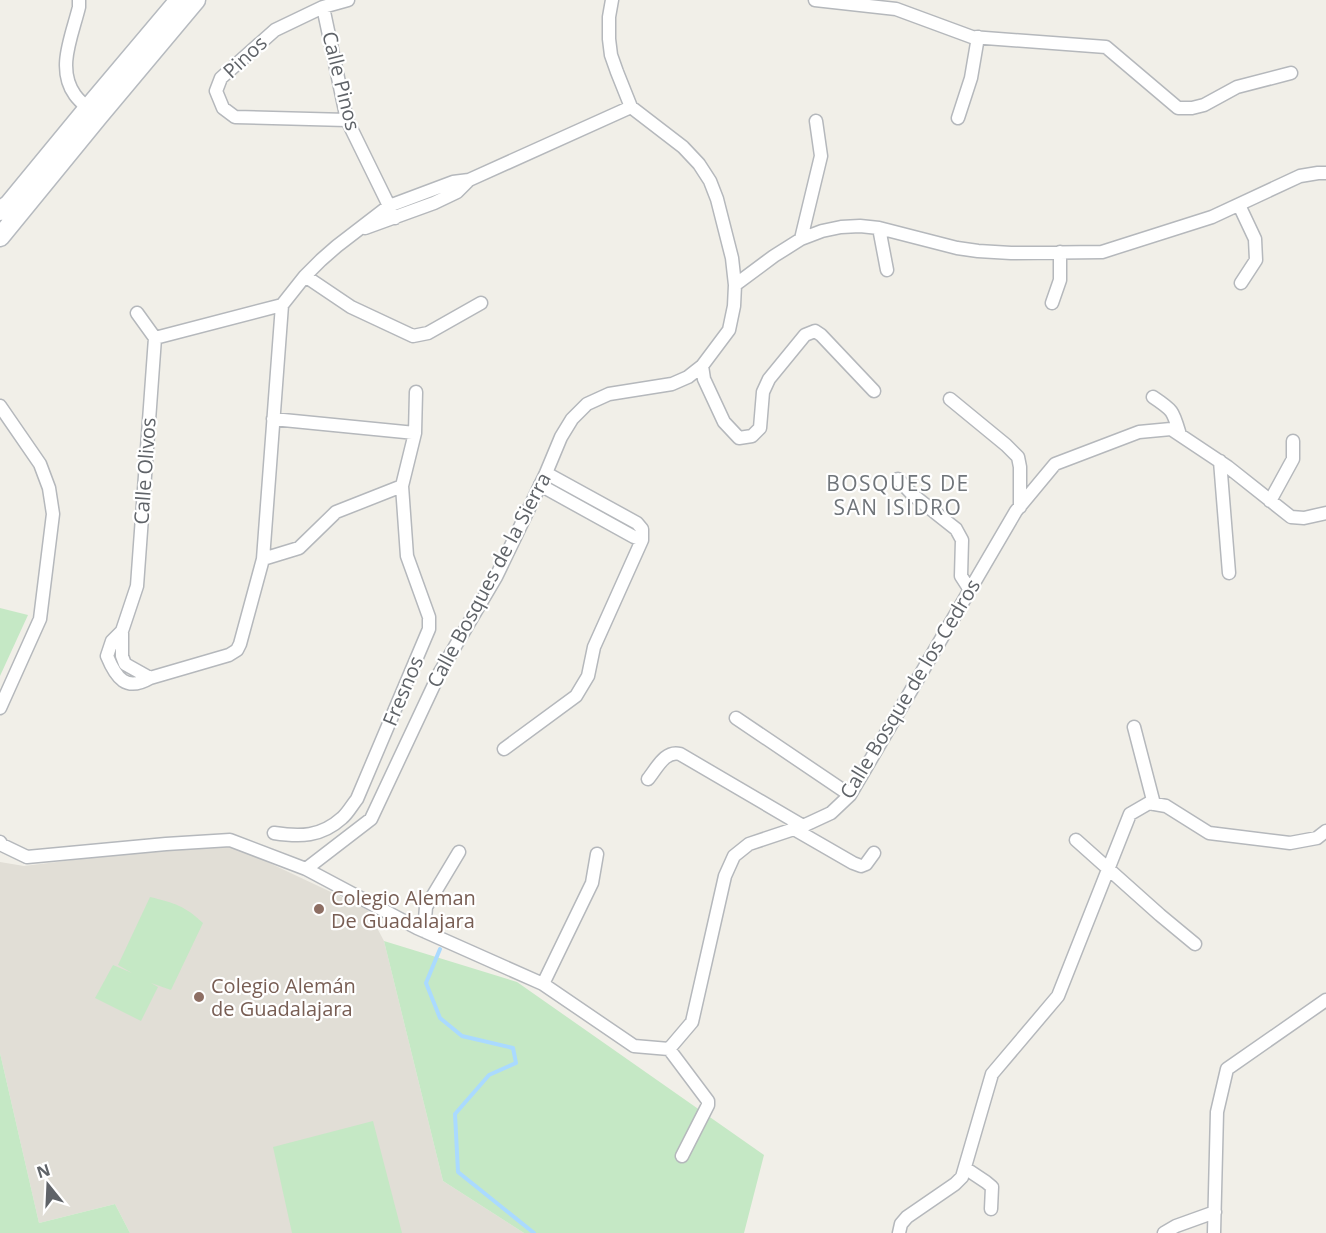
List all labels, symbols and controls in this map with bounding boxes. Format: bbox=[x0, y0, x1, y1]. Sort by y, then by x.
street label: Pinos bbox=[217, 29, 272, 84]
street label: Calle Pinos bbox=[316, 29, 367, 133]
street label: Calle Olivos bbox=[127, 416, 162, 526]
street label: Calle Bosques de la Sierra bbox=[420, 468, 557, 692]
district label: BOSQUES DE SAN ISIDRO bbox=[826, 469, 970, 521]
street label: Calle Bosque de los Cedros bbox=[833, 574, 986, 804]
street label: Fresnos bbox=[376, 652, 429, 730]
place label: Colegio Aleman De Guadalajara bbox=[331, 884, 476, 934]
marker: Colegio Aleman De Guadalajara bbox=[312, 902, 326, 916]
place label: Colegio Alemán de Guadalajara bbox=[211, 972, 356, 1022]
marker: Colegio Alemán de Guadalajara bbox=[192, 990, 206, 1004]
north arrow bbox=[18, 1155, 78, 1215]
text: N bbox=[34, 1158, 53, 1183]

